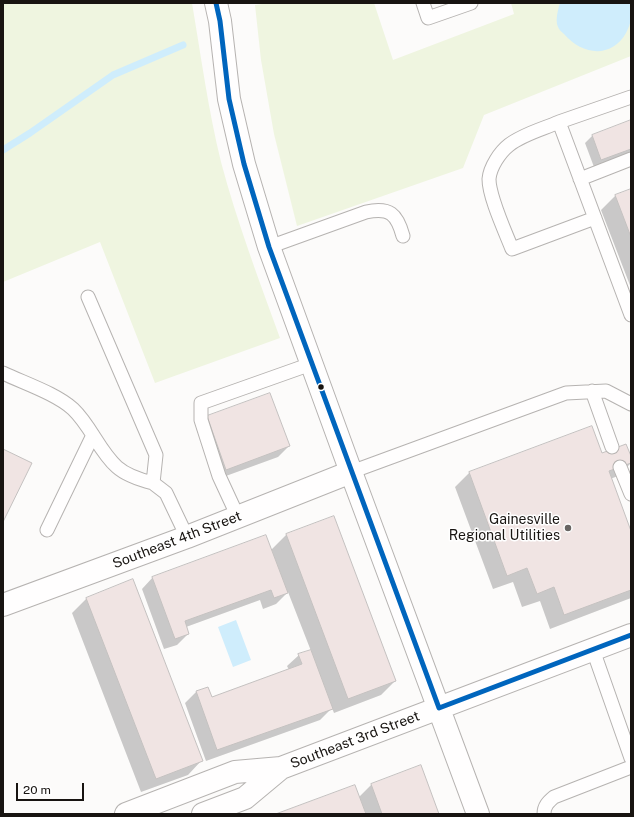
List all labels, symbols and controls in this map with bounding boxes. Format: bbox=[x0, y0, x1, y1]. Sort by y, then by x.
unlabelled marker bbox=[316, 382, 326, 392]
street label: Southeast 4th Street bbox=[110, 508, 244, 572]
place label: Gainesville Regional Utilities bbox=[449, 512, 560, 544]
marker: Gainesville Regional Utilities bbox=[563, 523, 573, 533]
street label: Southeast 3rd Street bbox=[288, 708, 422, 772]
scale bar bbox=[18, 775, 86, 801]
text: 20 m bbox=[23, 783, 51, 797]

